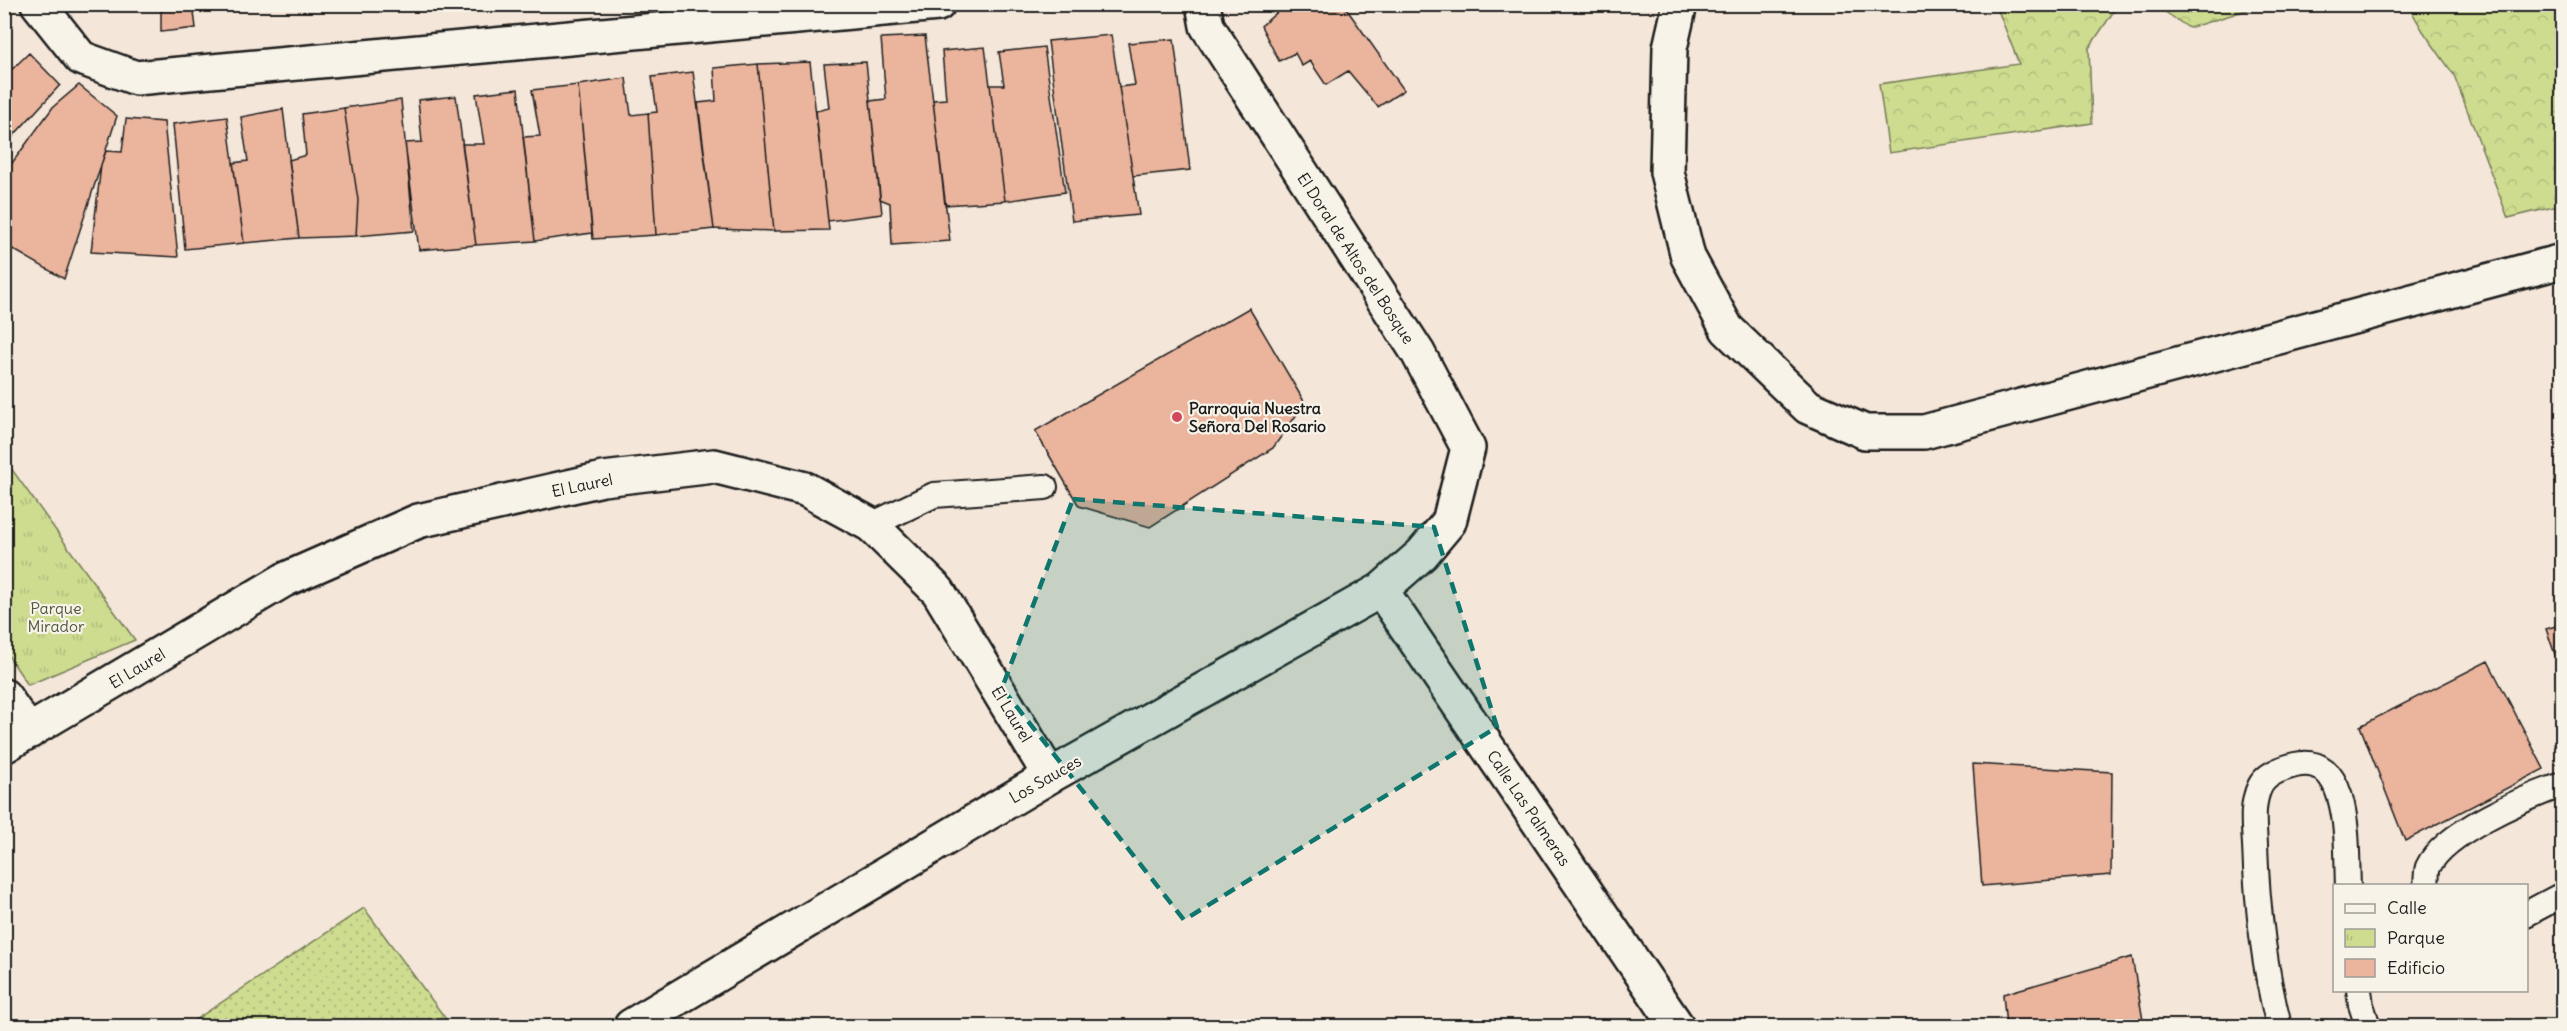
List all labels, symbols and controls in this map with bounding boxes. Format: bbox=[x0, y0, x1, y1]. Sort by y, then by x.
street label: El Doral de Altos del Bosque bbox=[1293, 169, 1419, 347]
place label: Parroquia Nuestra Señora Del Rosario bbox=[1189, 398, 1326, 436]
marker: Parroquia Nuestra Señora Del Rosario bbox=[1170, 410, 1184, 424]
street label: El Laurel bbox=[550, 469, 614, 501]
park label: Parque Mirador bbox=[28, 598, 85, 636]
street label: El Laurel bbox=[105, 643, 169, 693]
street label: El Laurel bbox=[987, 682, 1037, 746]
street label: Calle Las Palmeras bbox=[1483, 746, 1575, 870]
street label: Los Sauces bbox=[1006, 750, 1084, 808]
legend bbox=[2333, 884, 2528, 992]
text: Calle bbox=[2387, 896, 2427, 919]
text: Parque bbox=[2387, 926, 2445, 949]
text: Edificio bbox=[2387, 956, 2445, 979]

